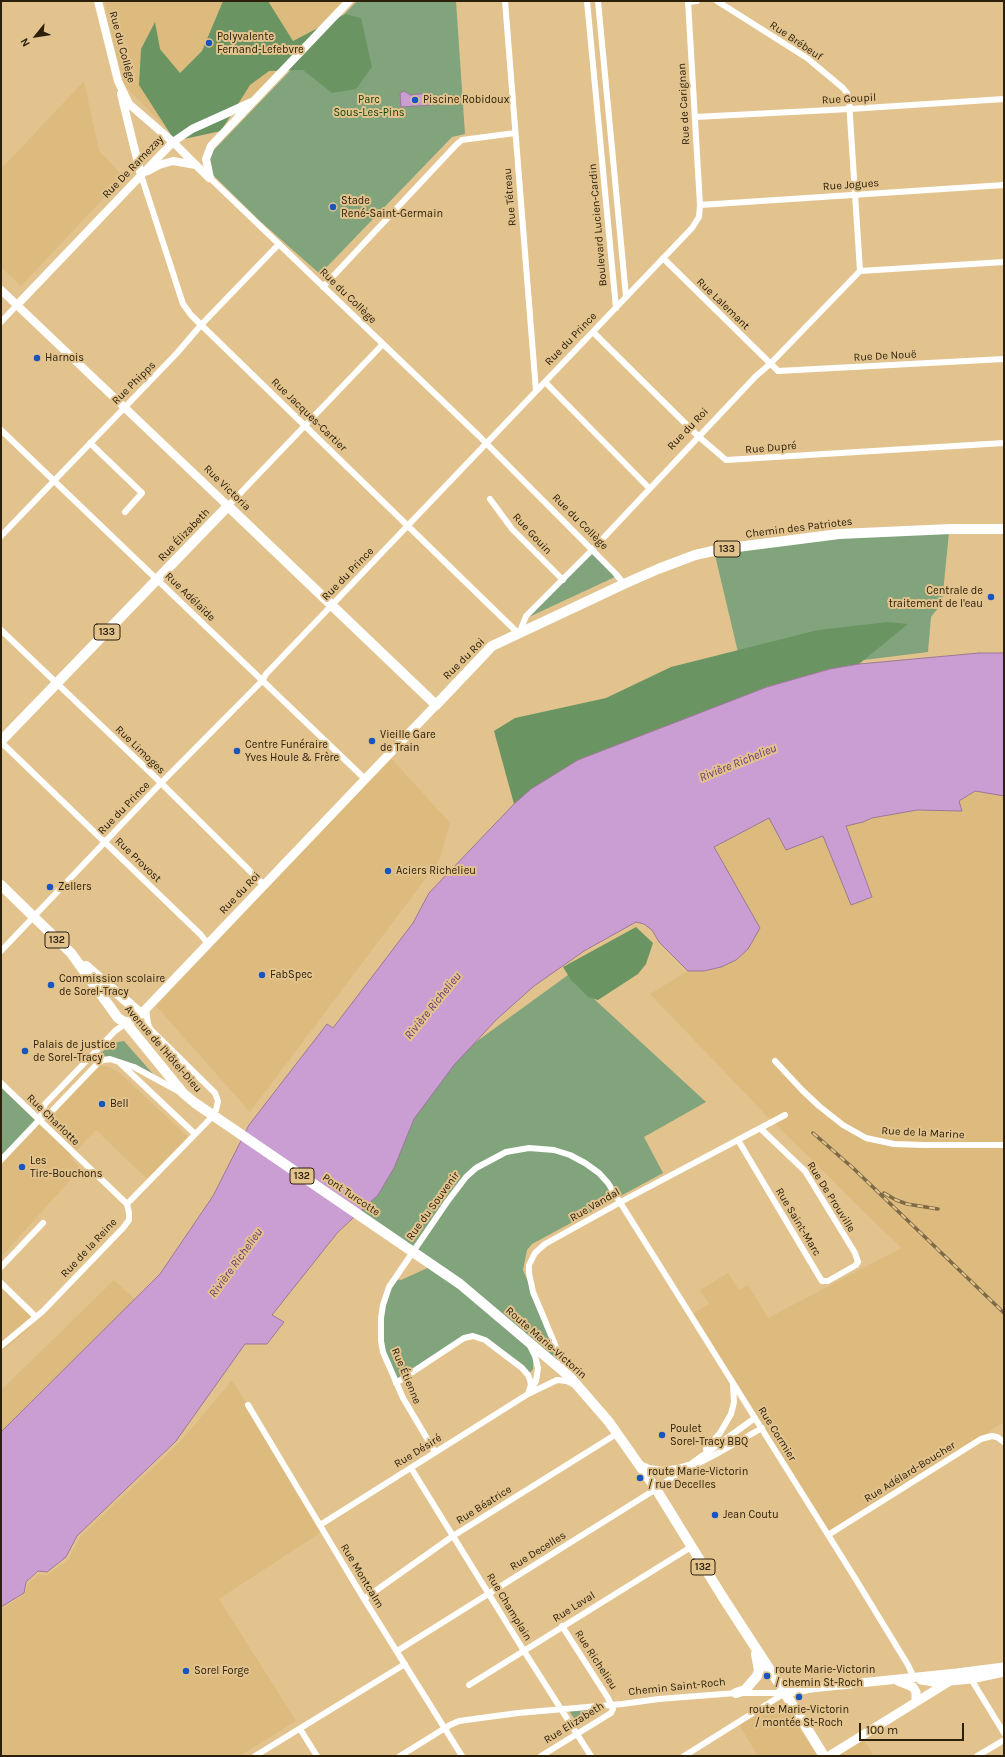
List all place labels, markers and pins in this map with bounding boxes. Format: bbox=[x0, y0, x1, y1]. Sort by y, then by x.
place label: Polyvalente Fernand-Lefebvre bbox=[217, 30, 304, 56]
marker: Polyvalente Fernand-Lefebvre bbox=[204, 38, 214, 48]
place label: Piscine Robidoux bbox=[423, 93, 509, 107]
marker: Piscine Robidoux bbox=[410, 95, 420, 105]
place label: Stade René-Saint-Germain bbox=[341, 194, 443, 220]
marker: Stade René-Saint-Germain bbox=[328, 202, 338, 212]
place label: Harnois bbox=[45, 351, 84, 365]
marker: Harnois bbox=[32, 353, 42, 363]
place label: Centrale de traitement de l'eau bbox=[889, 584, 983, 610]
marker: Centrale de traitement de l'eau bbox=[986, 592, 996, 602]
place label: Vieille Gare de Train bbox=[380, 728, 436, 754]
marker: Vieille Gare de Train bbox=[367, 736, 377, 746]
place label: Centre Funéraire Yves Houle & Frère bbox=[245, 738, 339, 764]
marker: Centre Funéraire Yves Houle & Frère bbox=[232, 746, 242, 756]
place label: Aciers Richelieu bbox=[396, 864, 476, 878]
marker: Aciers Richelieu bbox=[383, 866, 393, 876]
place label: Zellers bbox=[58, 880, 92, 894]
marker: Zellers bbox=[45, 882, 55, 892]
place label: FabSpec bbox=[270, 968, 312, 982]
marker: FabSpec bbox=[257, 970, 267, 980]
place label: Commission scolaire de Sorel-Tracy bbox=[59, 972, 165, 998]
marker: Commission scolaire de Sorel-Tracy bbox=[46, 980, 56, 990]
place label: Palais de justice de Sorel-Tracy bbox=[33, 1038, 115, 1064]
marker: Palais de justice de Sorel-Tracy bbox=[20, 1046, 30, 1056]
place label: Bell bbox=[110, 1097, 129, 1111]
marker: Bell bbox=[97, 1099, 107, 1109]
place label: Les Tire-Bouchons bbox=[30, 1154, 102, 1180]
marker: Les Tire-Bouchons bbox=[17, 1162, 27, 1172]
place label: Poulet Sorel-Tracy BBQ bbox=[670, 1422, 748, 1448]
marker: Poulet Sorel-Tracy BBQ bbox=[657, 1430, 667, 1440]
place label: route Marie-Victorin / rue Decelles bbox=[648, 1465, 748, 1491]
marker: route Marie-Victorin / rue Decelles bbox=[635, 1473, 645, 1483]
place label: Jean Coutu bbox=[723, 1508, 779, 1522]
marker: Jean Coutu bbox=[710, 1510, 720, 1520]
place label: route Marie-Victorin / chemin St-Roch bbox=[775, 1663, 875, 1689]
place label: Sorel Forge bbox=[194, 1664, 249, 1678]
marker: Sorel Forge bbox=[181, 1666, 191, 1676]
marker: route Marie-Victorin / chemin St-Roch bbox=[762, 1671, 772, 1681]
marker: route Marie-Victorin / montée St-Roch bbox=[794, 1692, 804, 1702]
place label: route Marie-Victorin / montée St-Roch bbox=[749, 1703, 849, 1729]

